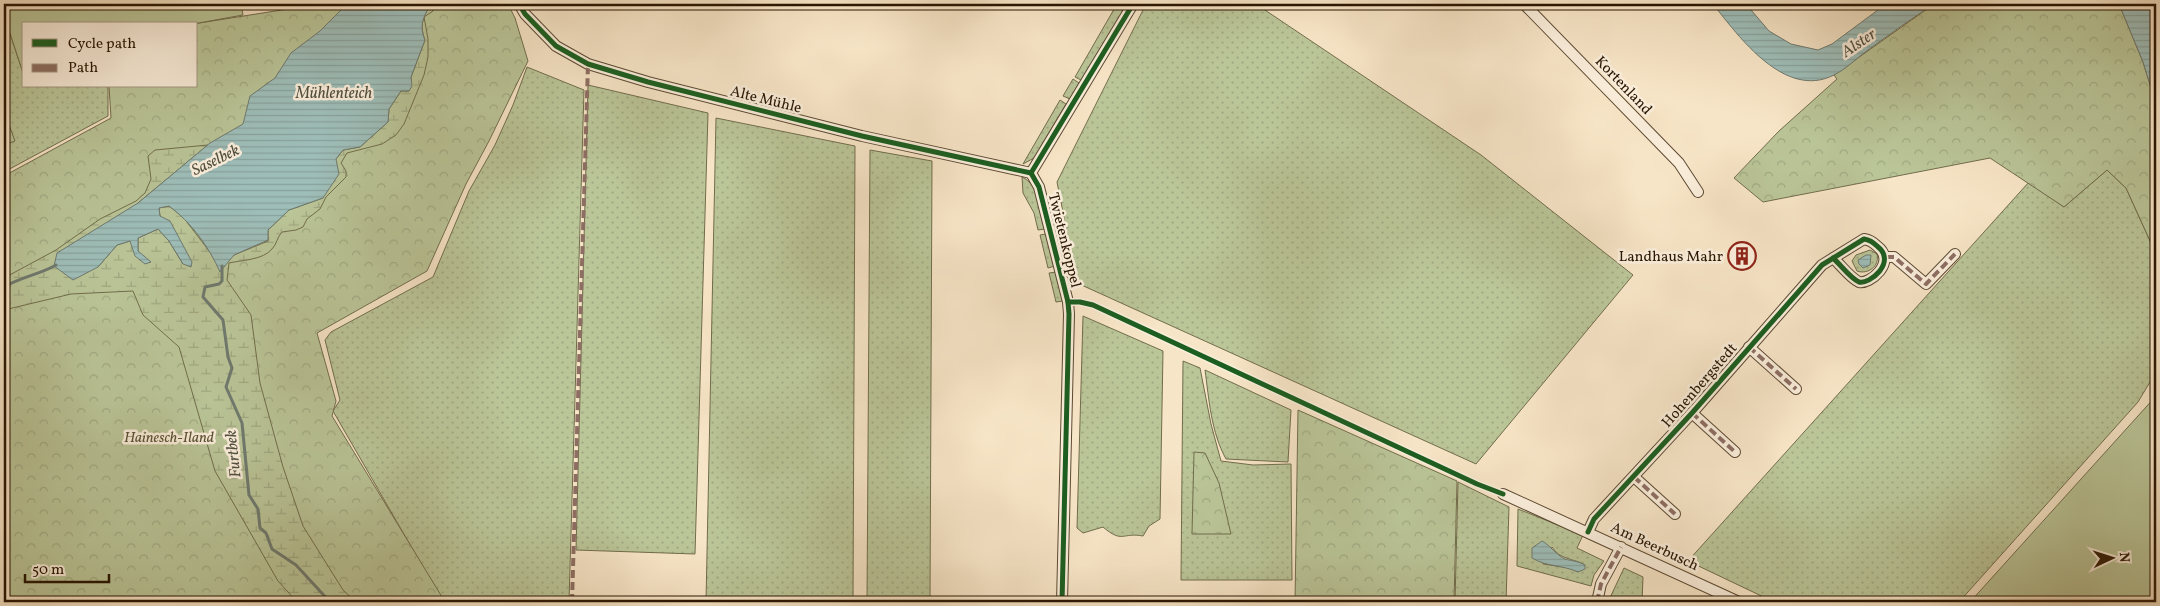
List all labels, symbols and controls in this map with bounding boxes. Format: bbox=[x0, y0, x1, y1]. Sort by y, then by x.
legend bbox=[22, 22, 198, 88]
water label: Alster bbox=[1837, 23, 1882, 64]
text: Cycle path bbox=[68, 34, 136, 55]
street label: Kortenland bbox=[1590, 52, 1656, 120]
text: Path bbox=[68, 58, 98, 79]
street label: Alte Mühle bbox=[728, 81, 804, 119]
water label: Mühlenteich bbox=[295, 83, 372, 105]
water label: Saselbek bbox=[188, 140, 244, 182]
street label: Twietenkoppel bbox=[1042, 191, 1085, 290]
building icon: Landhaus Mahr bbox=[1727, 241, 1757, 271]
place label: Landhaus Mahr bbox=[1619, 247, 1723, 268]
street label: Hohenbergstedt bbox=[1658, 339, 1743, 433]
park label: Hainesch-Iland bbox=[124, 428, 214, 449]
water label: Furtbek bbox=[220, 428, 247, 479]
street label: Am Beerbusch bbox=[1607, 518, 1702, 577]
north arrow bbox=[2088, 534, 2138, 584]
scale bar bbox=[25, 551, 109, 583]
text: N bbox=[2114, 551, 2133, 563]
text: 50 m bbox=[32, 560, 64, 581]

